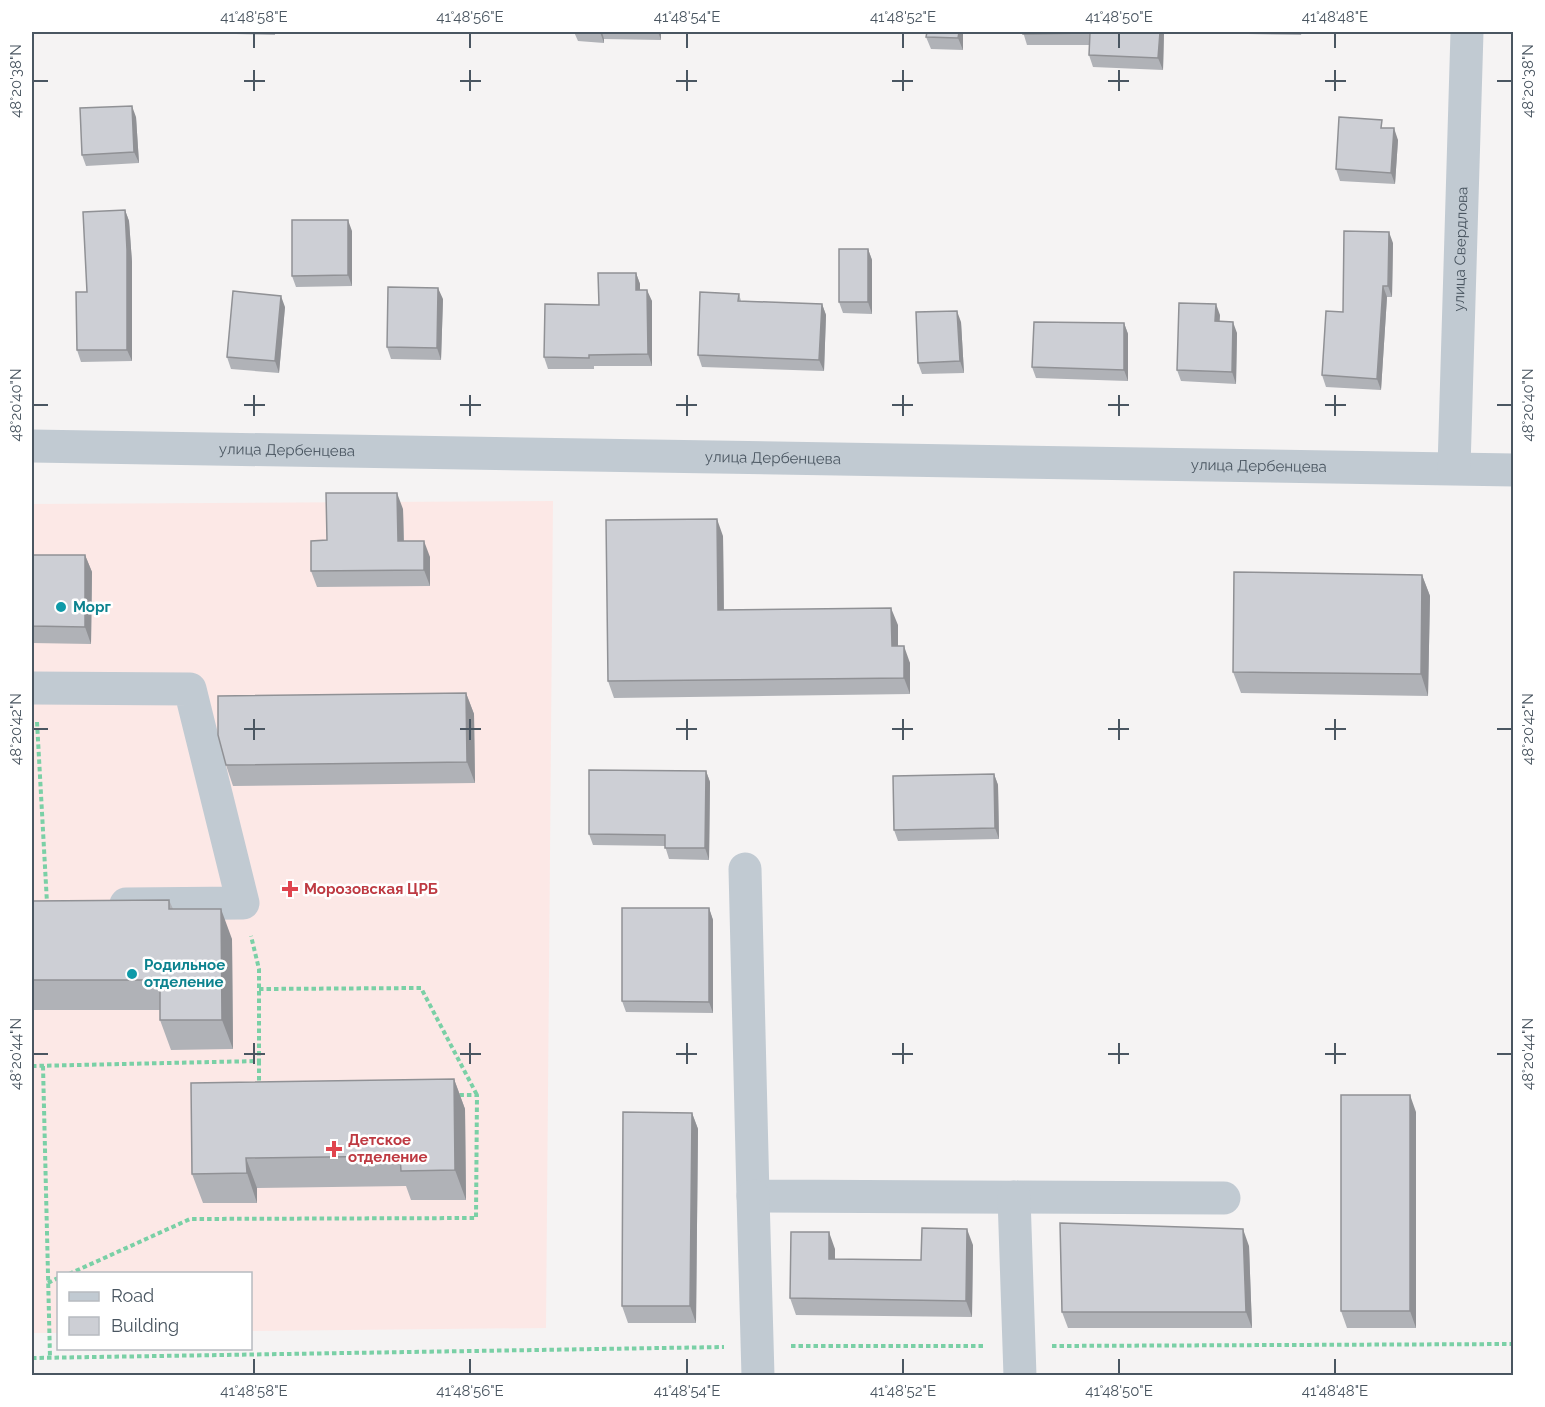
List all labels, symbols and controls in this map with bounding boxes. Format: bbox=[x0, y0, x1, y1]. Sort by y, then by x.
text: 41°48'58"E bbox=[220, 8, 288, 26]
text: 41°48'56"E bbox=[436, 8, 504, 26]
text: 41°48'54"E bbox=[654, 8, 720, 26]
text: 41°48'52"E bbox=[870, 8, 936, 26]
text: 41°48'50"E bbox=[1085, 8, 1153, 26]
text: 41°48'48"E bbox=[1302, 8, 1368, 26]
text: 48°20'38"N bbox=[7, 44, 25, 118]
text: 48°20'38"N bbox=[1519, 44, 1537, 118]
street label: улица Свердлова bbox=[1450, 186, 1471, 312]
text: 48°20'40"N bbox=[7, 368, 25, 442]
text: 48°20'40"N bbox=[1519, 368, 1537, 442]
street label: улица Дербенцева bbox=[219, 440, 355, 460]
street label: улица Дербенцева bbox=[705, 448, 841, 468]
street label: улица Дербенцева bbox=[1191, 456, 1327, 476]
place label: Морг bbox=[73, 598, 111, 616]
marker: Морг bbox=[54, 600, 68, 614]
text: 48°20'42"N bbox=[7, 693, 25, 765]
text: 48°20'42"N bbox=[1519, 693, 1537, 765]
marker: Морозовская ЦРБ bbox=[281, 880, 299, 898]
place label: Морозовская ЦРБ bbox=[304, 880, 438, 898]
place label: Родильное отделение bbox=[144, 956, 225, 991]
marker: Родильное отделение bbox=[125, 967, 139, 981]
text: 48°20'44"N bbox=[7, 1018, 25, 1090]
text: 48°20'44"N bbox=[1519, 1018, 1537, 1090]
place label: Детское отделение bbox=[348, 1131, 427, 1166]
marker: Детское отделение bbox=[325, 1140, 343, 1158]
legend bbox=[57, 1272, 252, 1350]
text: Road bbox=[111, 1285, 154, 1306]
text: Building bbox=[111, 1315, 179, 1336]
text: 41°48'58"E bbox=[220, 1382, 288, 1400]
text: 41°48'56"E bbox=[436, 1382, 504, 1400]
text: 41°48'54"E bbox=[654, 1382, 720, 1400]
text: 41°48'52"E bbox=[870, 1382, 936, 1400]
text: 41°48'50"E bbox=[1085, 1382, 1153, 1400]
text: 41°48'48"E bbox=[1302, 1382, 1368, 1400]

